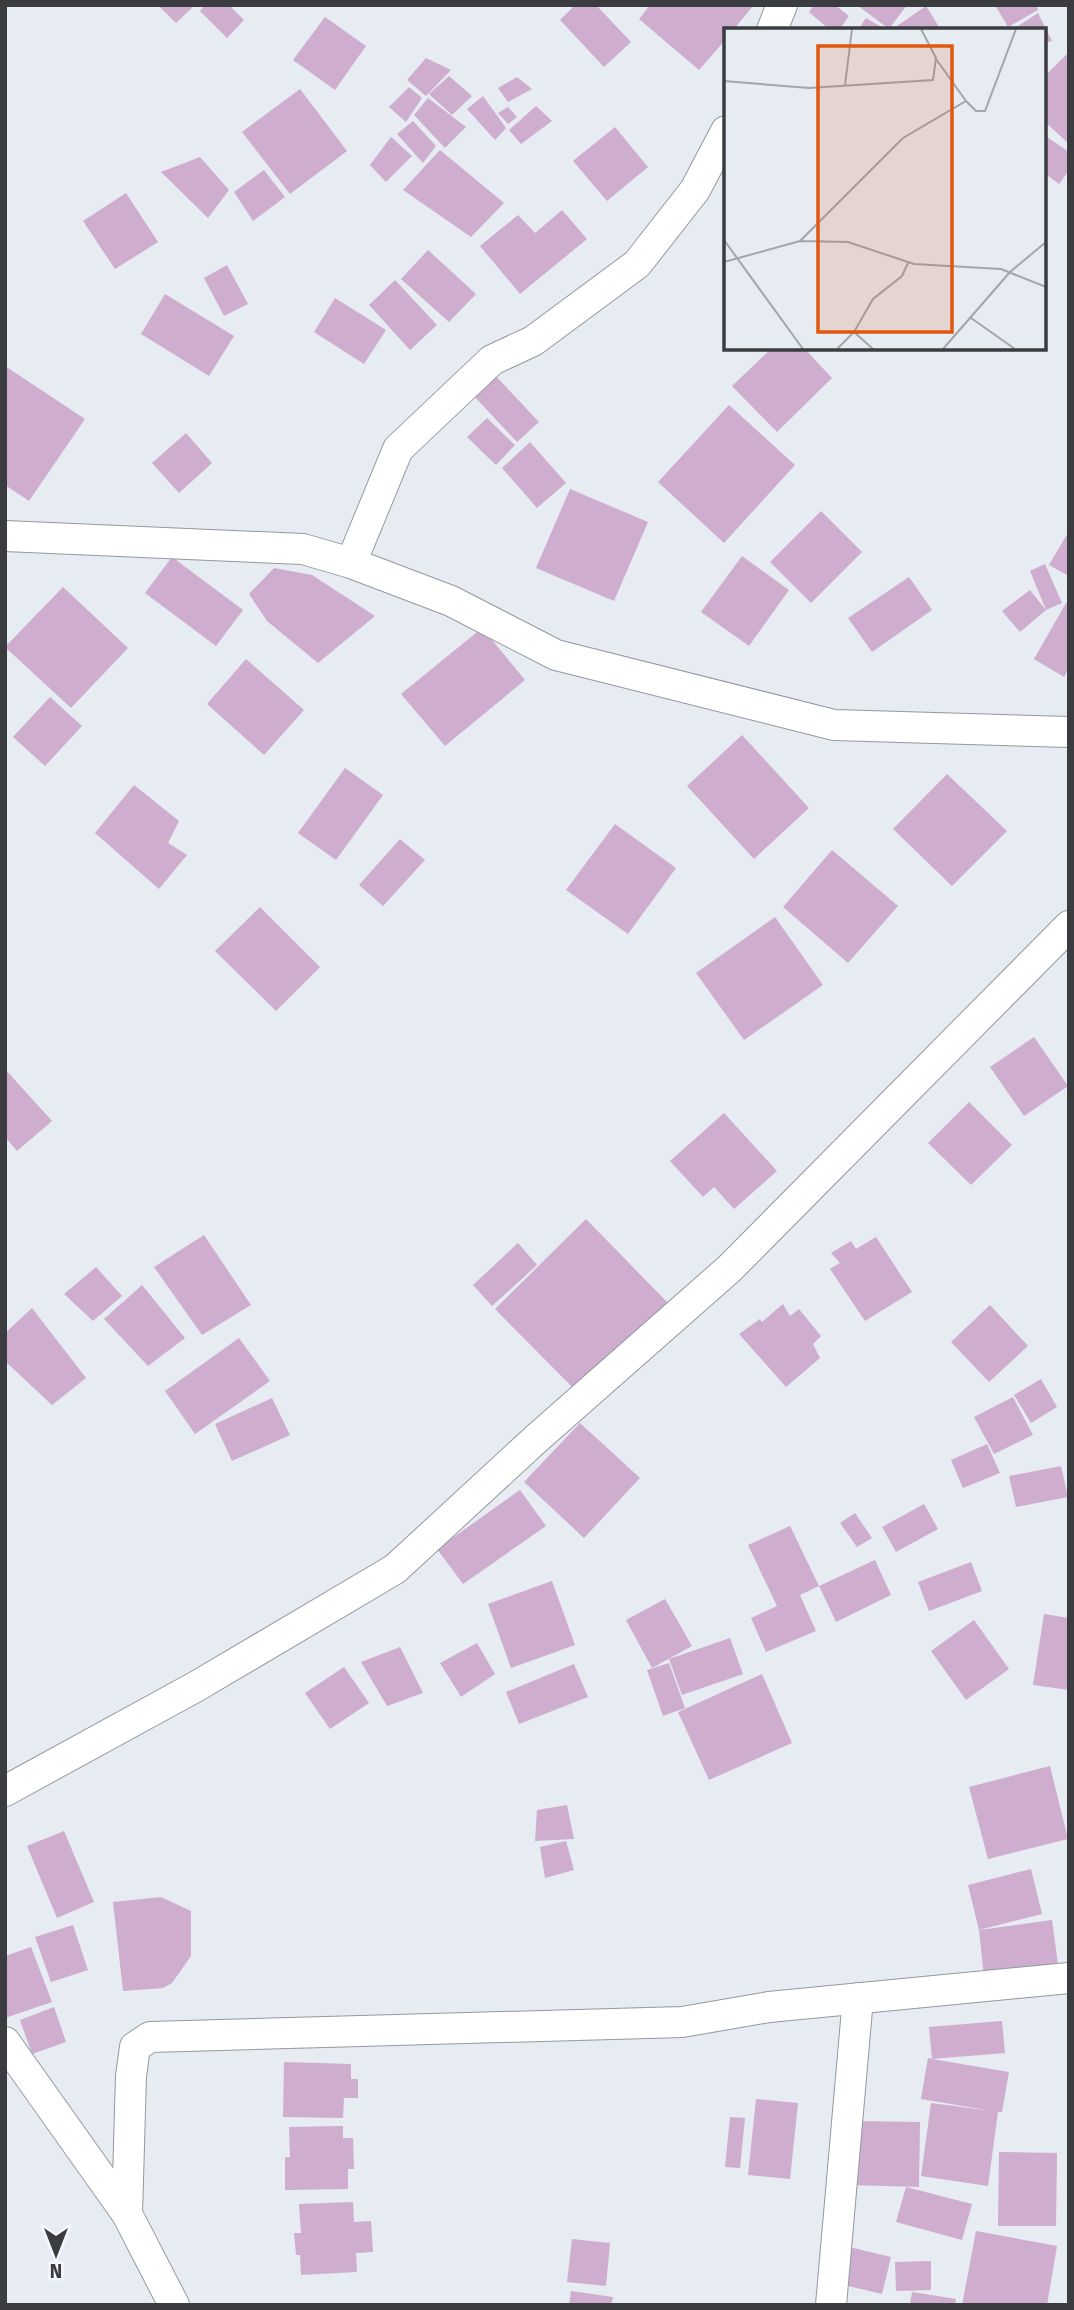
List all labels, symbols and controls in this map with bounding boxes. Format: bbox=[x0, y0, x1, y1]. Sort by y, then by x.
inset map bbox=[724, 28, 1046, 350]
north arrow bbox=[21, 2219, 91, 2289]
text: N bbox=[50, 2259, 62, 2282]

